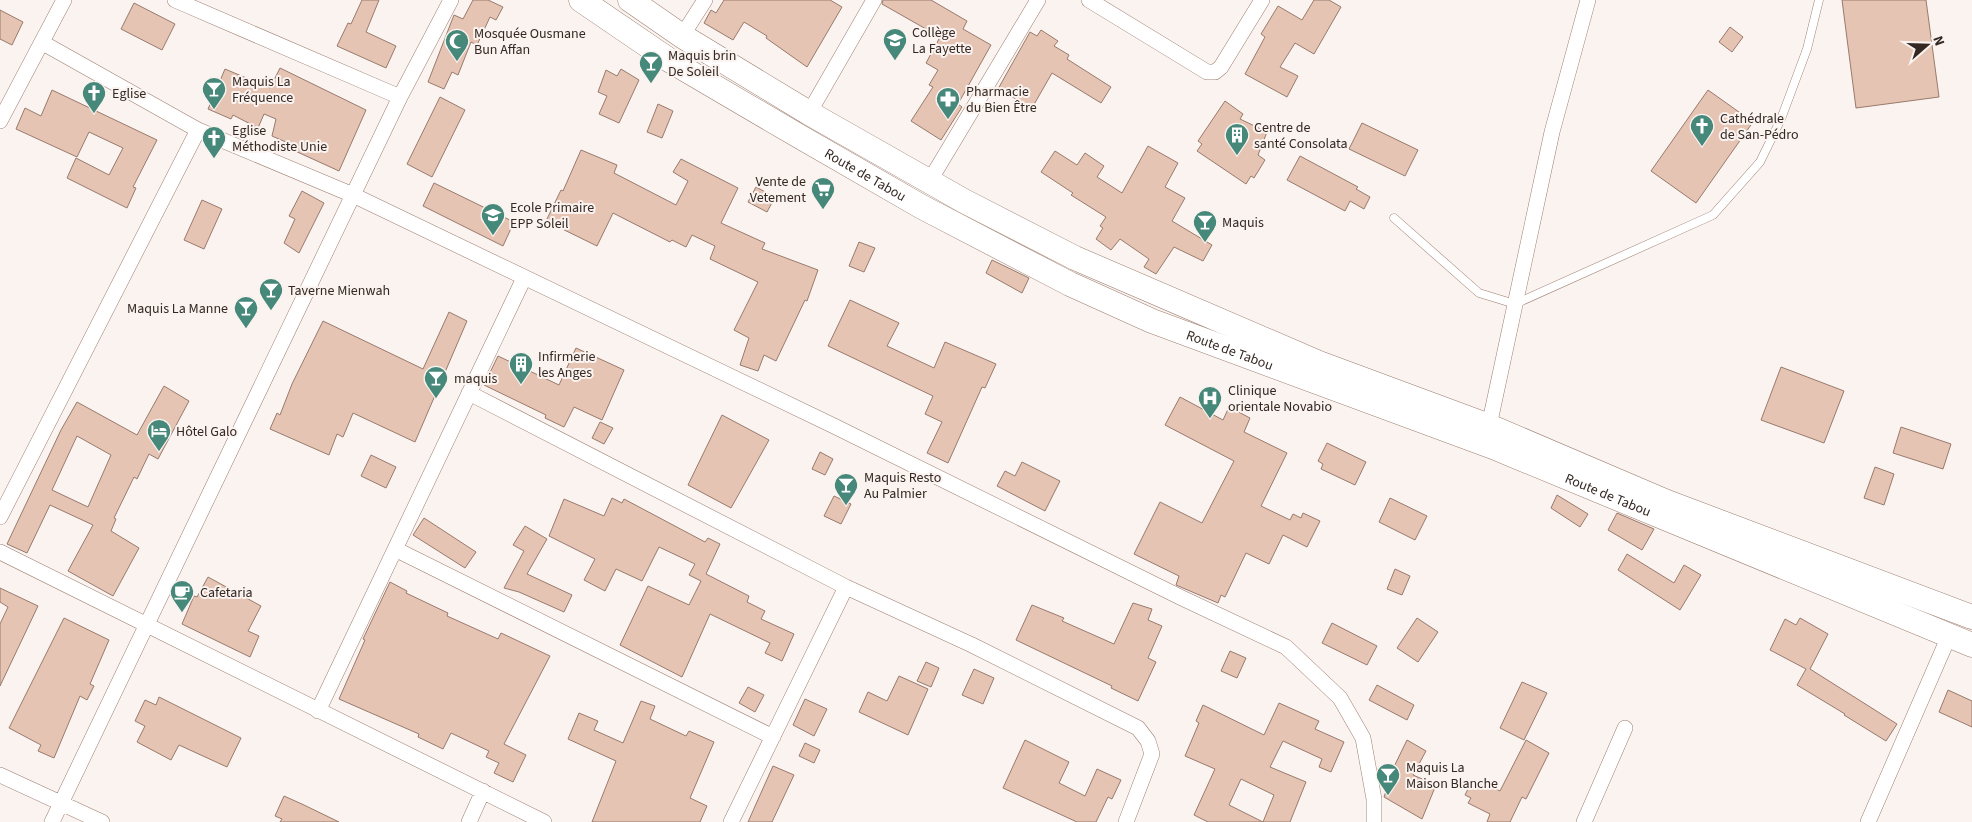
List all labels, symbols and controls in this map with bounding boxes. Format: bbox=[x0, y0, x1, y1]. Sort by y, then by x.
north arrow bbox=[1902, 20, 1952, 70]
place label: Collège La Fayette bbox=[912, 23, 971, 59]
place label: Mosquée Ousmane Bun Affan bbox=[474, 24, 586, 60]
school or university icon: Collège La Fayette bbox=[882, 27, 908, 61]
mosque icon: Mosquée Ousmane Bun Affan bbox=[444, 28, 470, 62]
text: N bbox=[1927, 33, 1949, 49]
place label: Maquis brin De Soleil bbox=[668, 46, 736, 82]
bar icon: Maquis brin De Soleil bbox=[638, 50, 664, 84]
place label: Maquis La Fréquence bbox=[232, 72, 293, 108]
bar icon: Maquis La Fréquence bbox=[201, 76, 227, 110]
church icon: Eglise bbox=[81, 80, 107, 114]
place label: Pharmacie du Bien Être bbox=[966, 82, 1037, 118]
place label: Eglise bbox=[112, 84, 146, 104]
pharmacy icon: Pharmacie du Bien Être bbox=[935, 86, 961, 120]
place label: Cathédrale de San-Pédro bbox=[1720, 109, 1799, 145]
church icon: Cathédrale de San-Pédro bbox=[1689, 113, 1715, 147]
place label: Centre de santé Consolata bbox=[1254, 118, 1347, 154]
place label: Eglise Méthodiste Unie bbox=[232, 121, 327, 157]
building icon: Centre de santé Consolata bbox=[1224, 122, 1250, 156]
church icon: Eglise Méthodiste Unie bbox=[201, 125, 227, 159]
street label: Route de Tabou bbox=[820, 144, 910, 207]
place label: Vente de Vetement bbox=[750, 172, 806, 208]
supermarket icon: Vente de Vetement bbox=[810, 176, 836, 210]
place label: Ecole Primaire EPP Soleil bbox=[510, 198, 594, 234]
school or university icon: Ecole Primaire EPP Soleil bbox=[480, 202, 506, 236]
bar icon: Maquis bbox=[1192, 209, 1218, 243]
place label: Maquis bbox=[1222, 213, 1264, 233]
bar icon: Taverne Mienwah bbox=[258, 277, 284, 311]
place label: Taverne Mienwah bbox=[288, 281, 390, 301]
bar icon: Maquis La Manne bbox=[233, 295, 259, 329]
place label: Maquis La Manne bbox=[127, 299, 228, 319]
street label: Route de Tabou bbox=[1183, 326, 1276, 376]
place label: Infirmerie les Anges bbox=[538, 347, 596, 383]
building icon: Infirmerie les Anges bbox=[508, 351, 534, 385]
bar icon: maquis bbox=[423, 365, 449, 399]
place label: maquis bbox=[454, 369, 497, 389]
place label: Clinique orientale Novabio bbox=[1228, 381, 1332, 417]
hospital icon: Clinique orientale Novabio bbox=[1197, 385, 1223, 419]
hotel icon: Hôtel Galo bbox=[146, 418, 172, 452]
place label: Hôtel Galo bbox=[176, 422, 237, 442]
place label: Maquis Resto Au Palmier bbox=[864, 468, 941, 504]
street label: Route de Tabou bbox=[1562, 469, 1654, 522]
bar icon: Maquis Resto Au Palmier bbox=[833, 472, 859, 506]
cafe icon: Cafetaria bbox=[169, 579, 195, 613]
place label: Cafetaria bbox=[200, 583, 253, 603]
place label: Maquis La Maison Blanche bbox=[1406, 758, 1498, 794]
bar icon: Maquis La Maison Blanche bbox=[1375, 762, 1401, 796]

